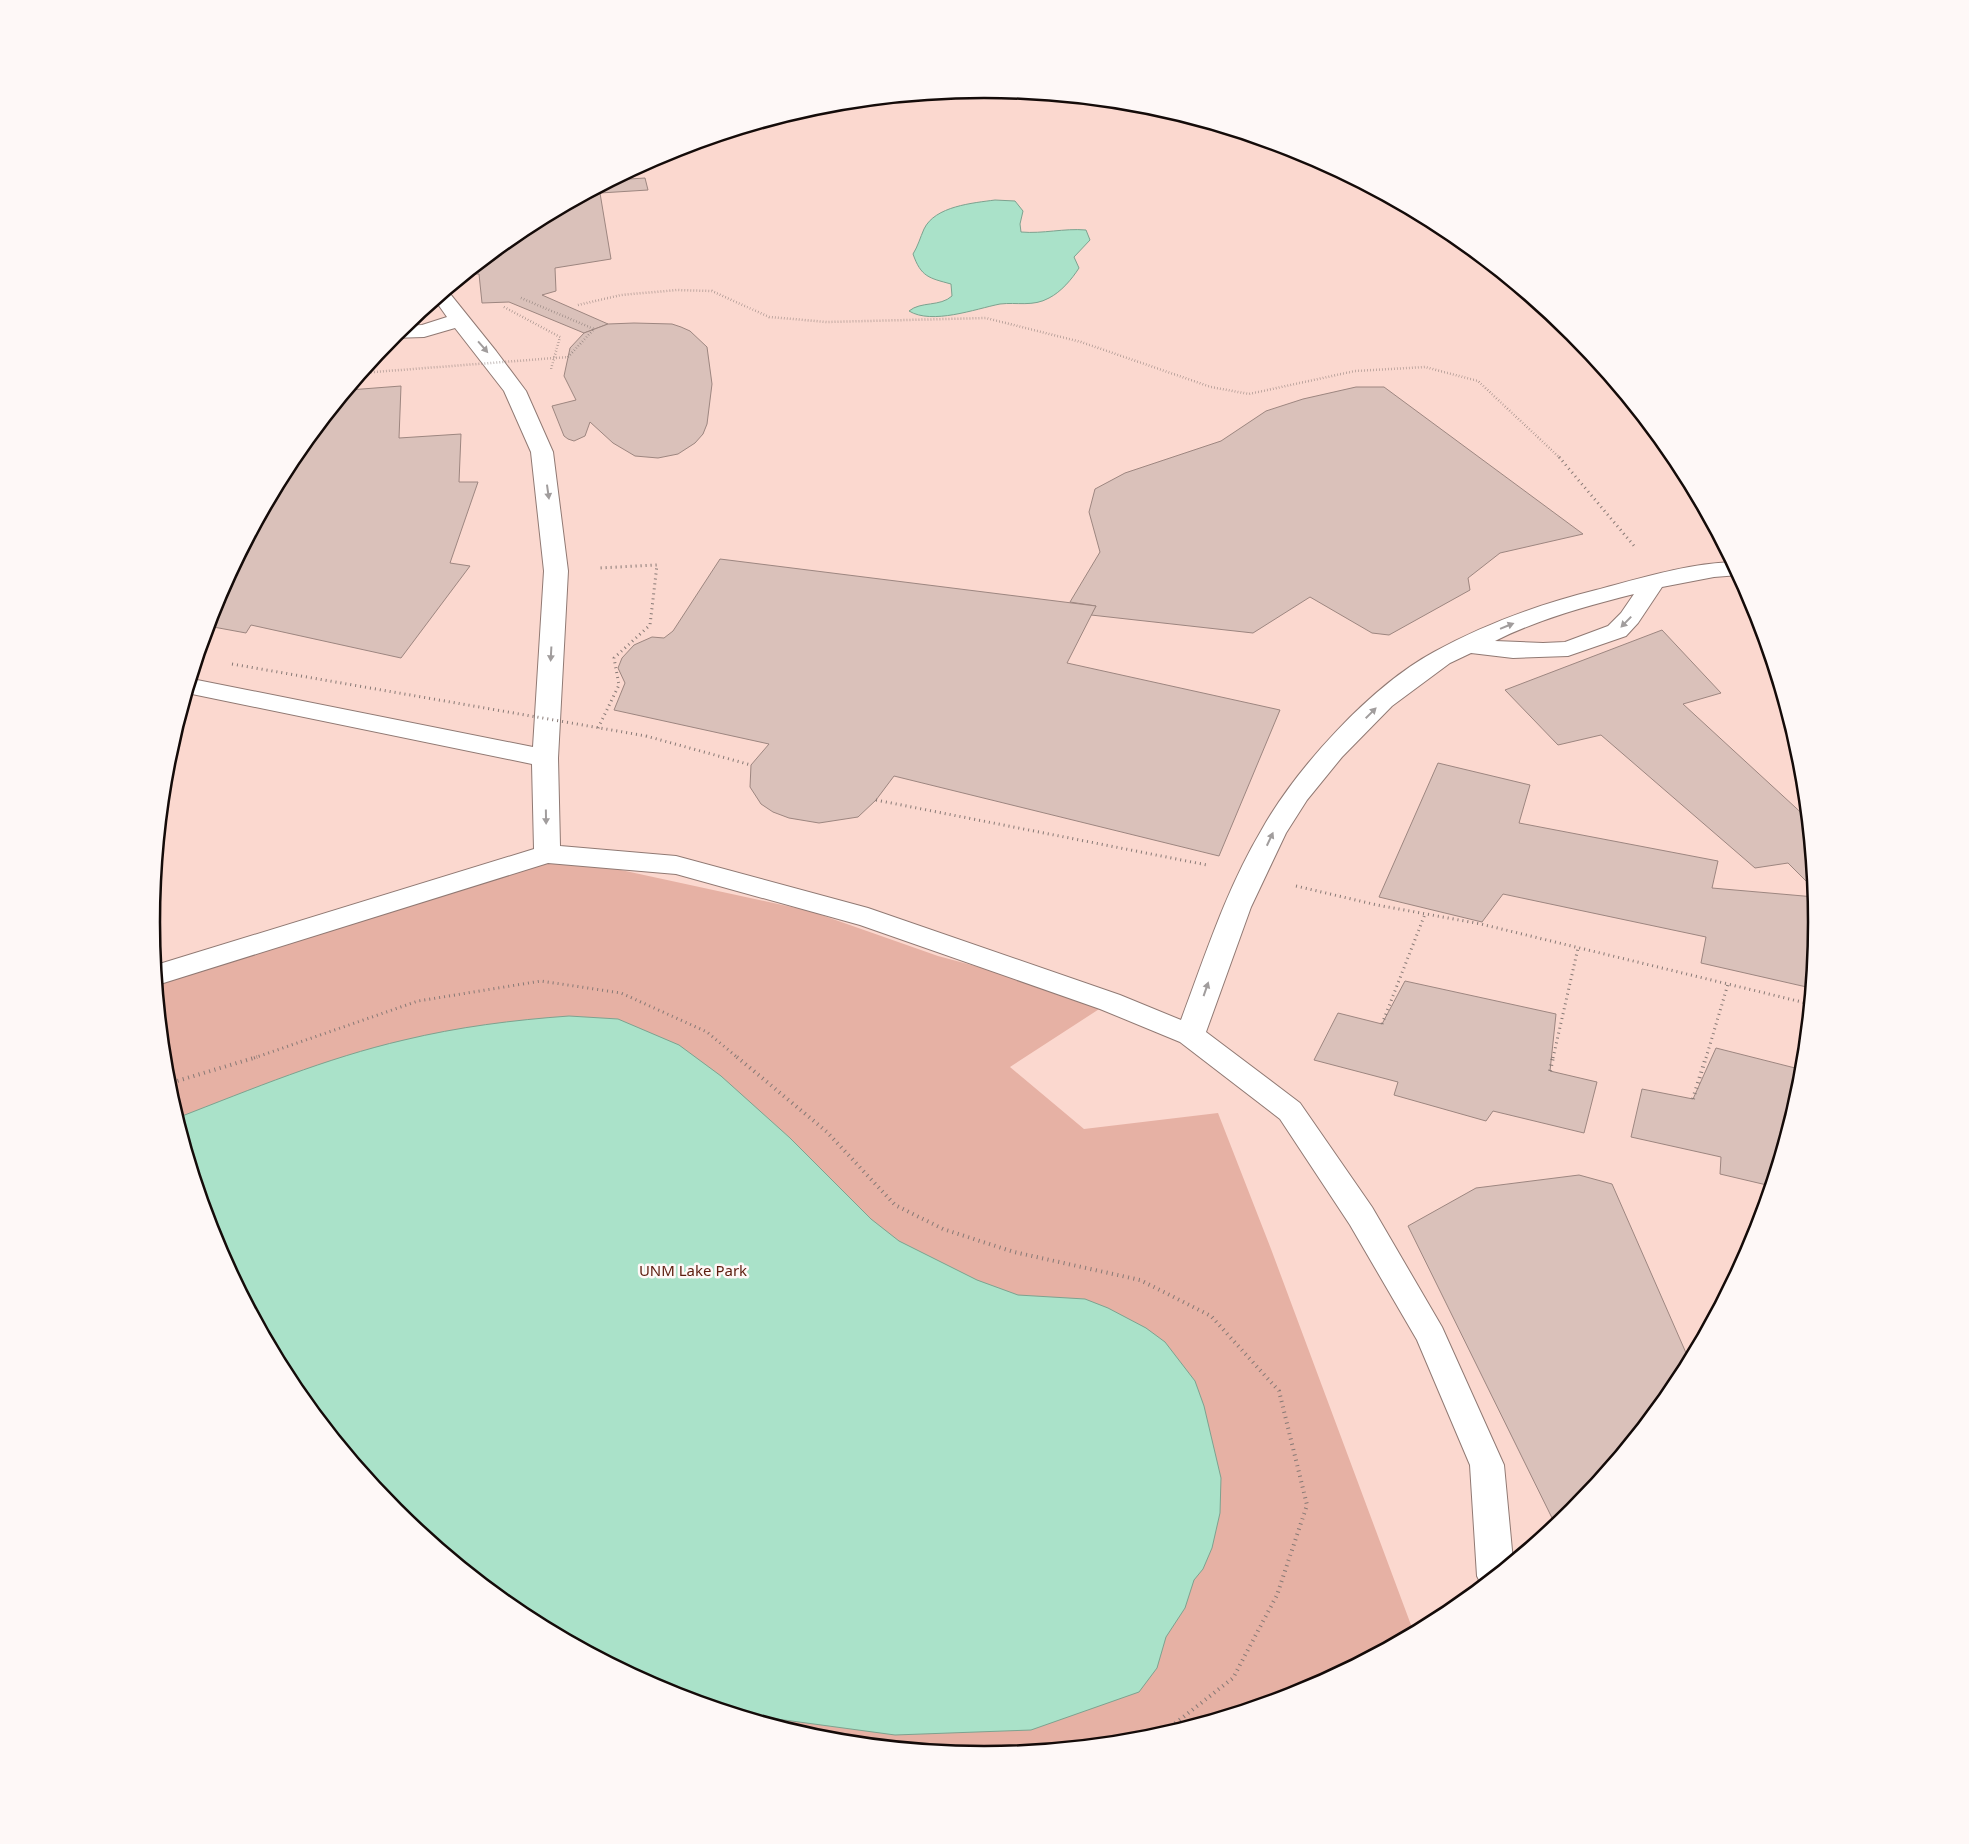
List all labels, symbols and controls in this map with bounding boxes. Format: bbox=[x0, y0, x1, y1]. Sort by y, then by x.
one-way arrow bbox=[477, 340, 488, 353]
one-way arrow bbox=[544, 485, 552, 501]
one-way arrow bbox=[1620, 615, 1632, 627]
one-way arrow bbox=[1500, 622, 1514, 630]
one-way arrow bbox=[547, 647, 555, 663]
one-way arrow bbox=[1364, 707, 1376, 719]
one-way arrow bbox=[542, 809, 550, 825]
one-way arrow bbox=[1266, 832, 1274, 846]
one-way arrow bbox=[1203, 981, 1210, 996]
park label: UNM Lake Park bbox=[639, 1260, 747, 1280]

